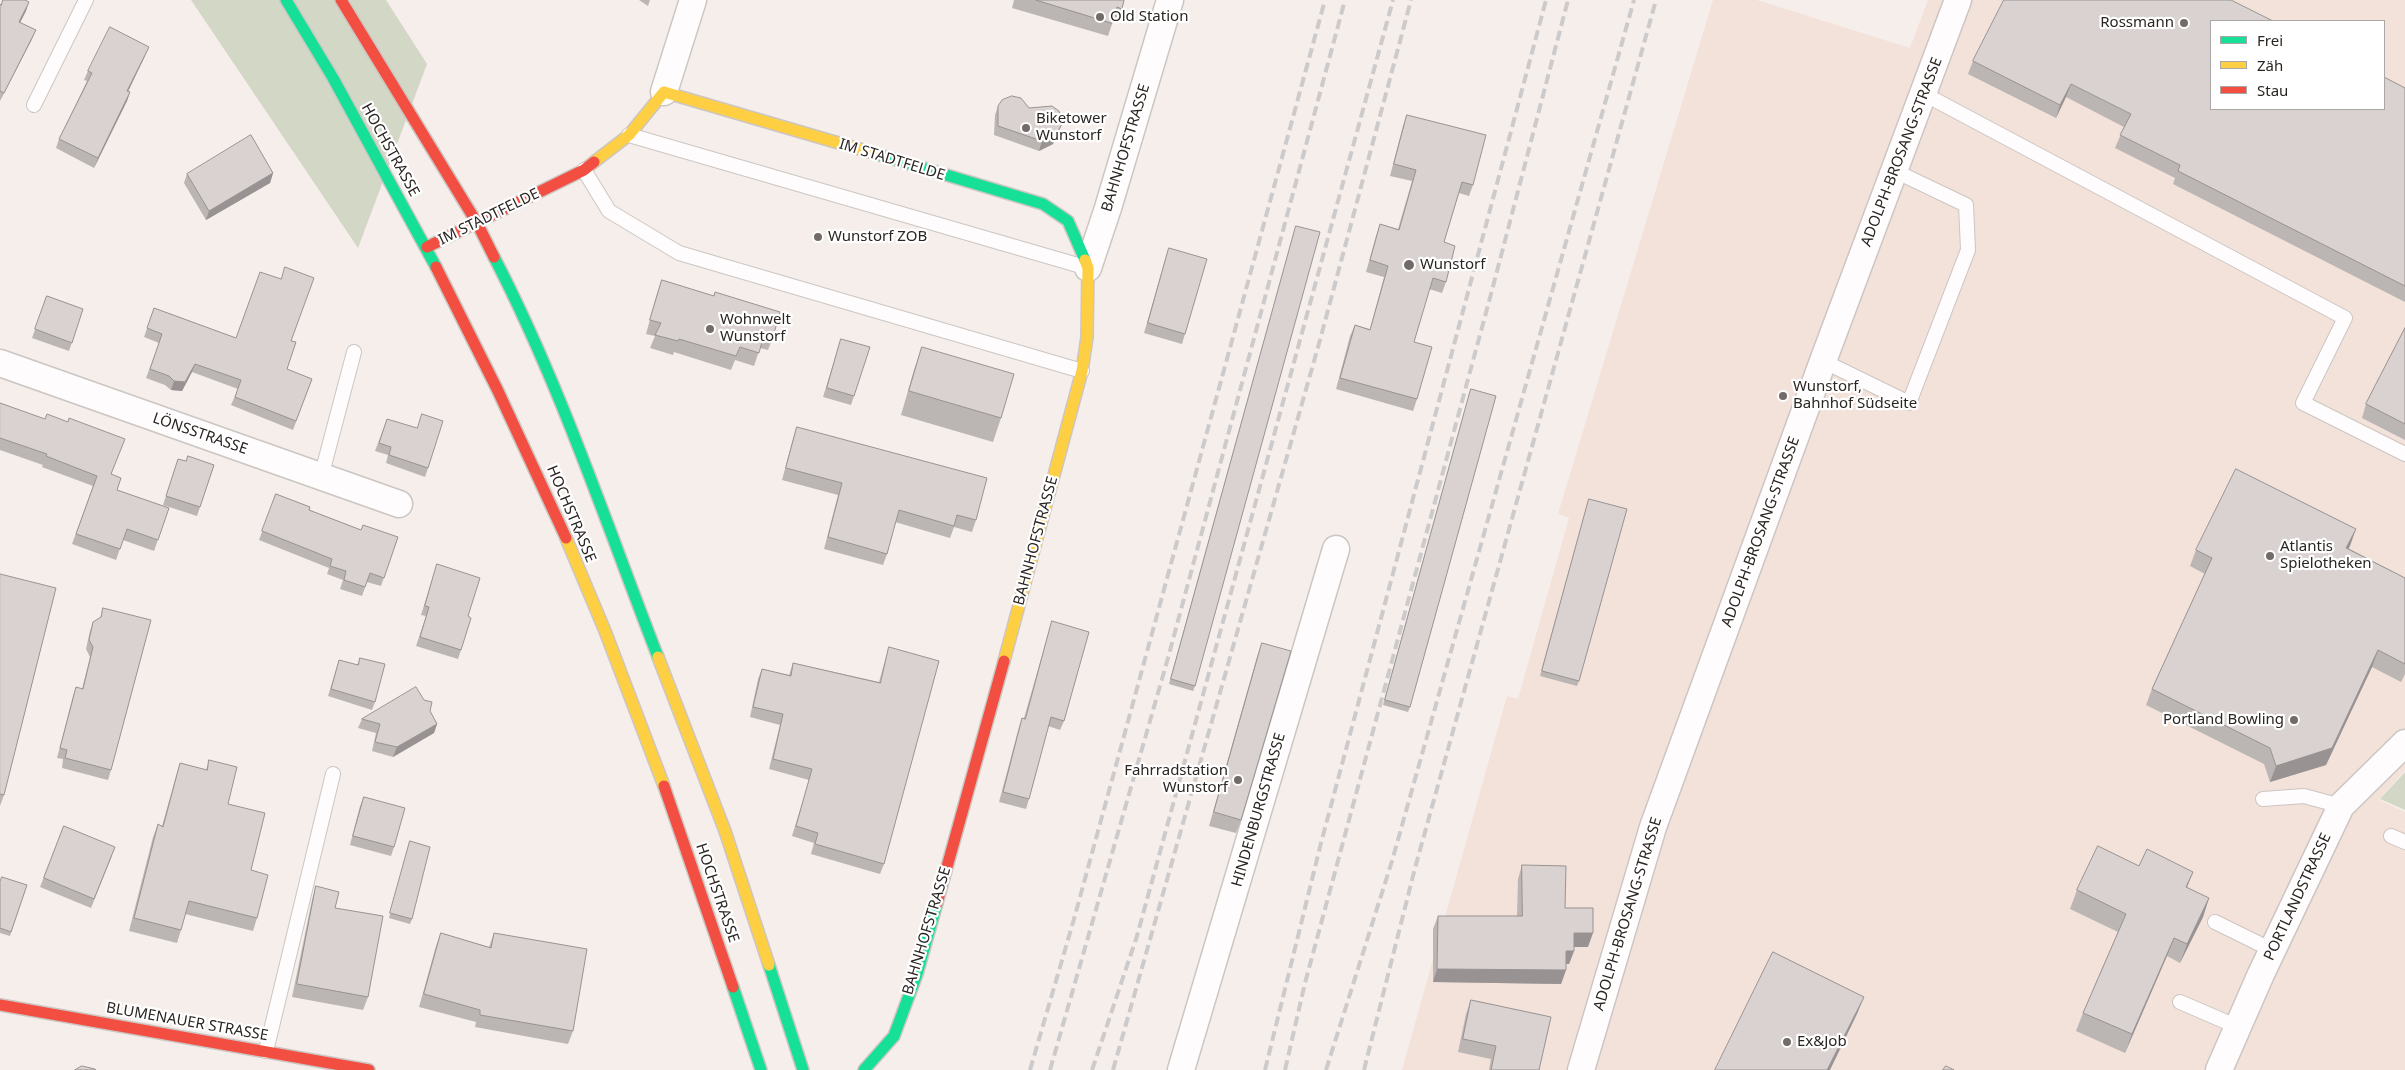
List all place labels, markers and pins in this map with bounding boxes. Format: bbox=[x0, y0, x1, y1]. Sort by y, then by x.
place label: Old Station bbox=[1110, 8, 1188, 26]
marker: Old Station bbox=[1094, 11, 1106, 23]
place label: Rossmann bbox=[2100, 14, 2174, 32]
marker: Rossmann bbox=[2178, 17, 2190, 29]
place label: Biketower Wunstorf bbox=[1036, 110, 1107, 145]
marker: Biketower Wunstorf bbox=[1020, 122, 1032, 134]
place label: Wunstorf ZOB bbox=[828, 228, 927, 246]
marker: Wunstorf ZOB bbox=[812, 231, 824, 243]
place label: Wunstorf bbox=[1420, 256, 1485, 274]
marker: Wunstorf bbox=[1402, 258, 1416, 272]
place label: Wohnwelt Wunstorf bbox=[720, 311, 791, 346]
marker: Wohnwelt Wunstorf bbox=[704, 323, 716, 335]
place label: Wunstorf, Bahnhof Südseite bbox=[1793, 378, 1917, 413]
marker: Wunstorf, Bahnhof Südseite bbox=[1777, 390, 1789, 402]
place label: Atlantis Spielotheken bbox=[2280, 538, 2372, 573]
marker: Atlantis Spielotheken bbox=[2264, 550, 2276, 562]
place label: Portland Bowling bbox=[2163, 711, 2284, 729]
marker: Portland Bowling bbox=[2288, 714, 2300, 726]
place label: Fahrradstation Wunstorf bbox=[1124, 762, 1228, 797]
marker: Fahrradstation Wunstorf bbox=[1232, 774, 1244, 786]
place label: Ex&Job bbox=[1797, 1033, 1847, 1051]
marker: Ex&Job bbox=[1781, 1036, 1793, 1048]

